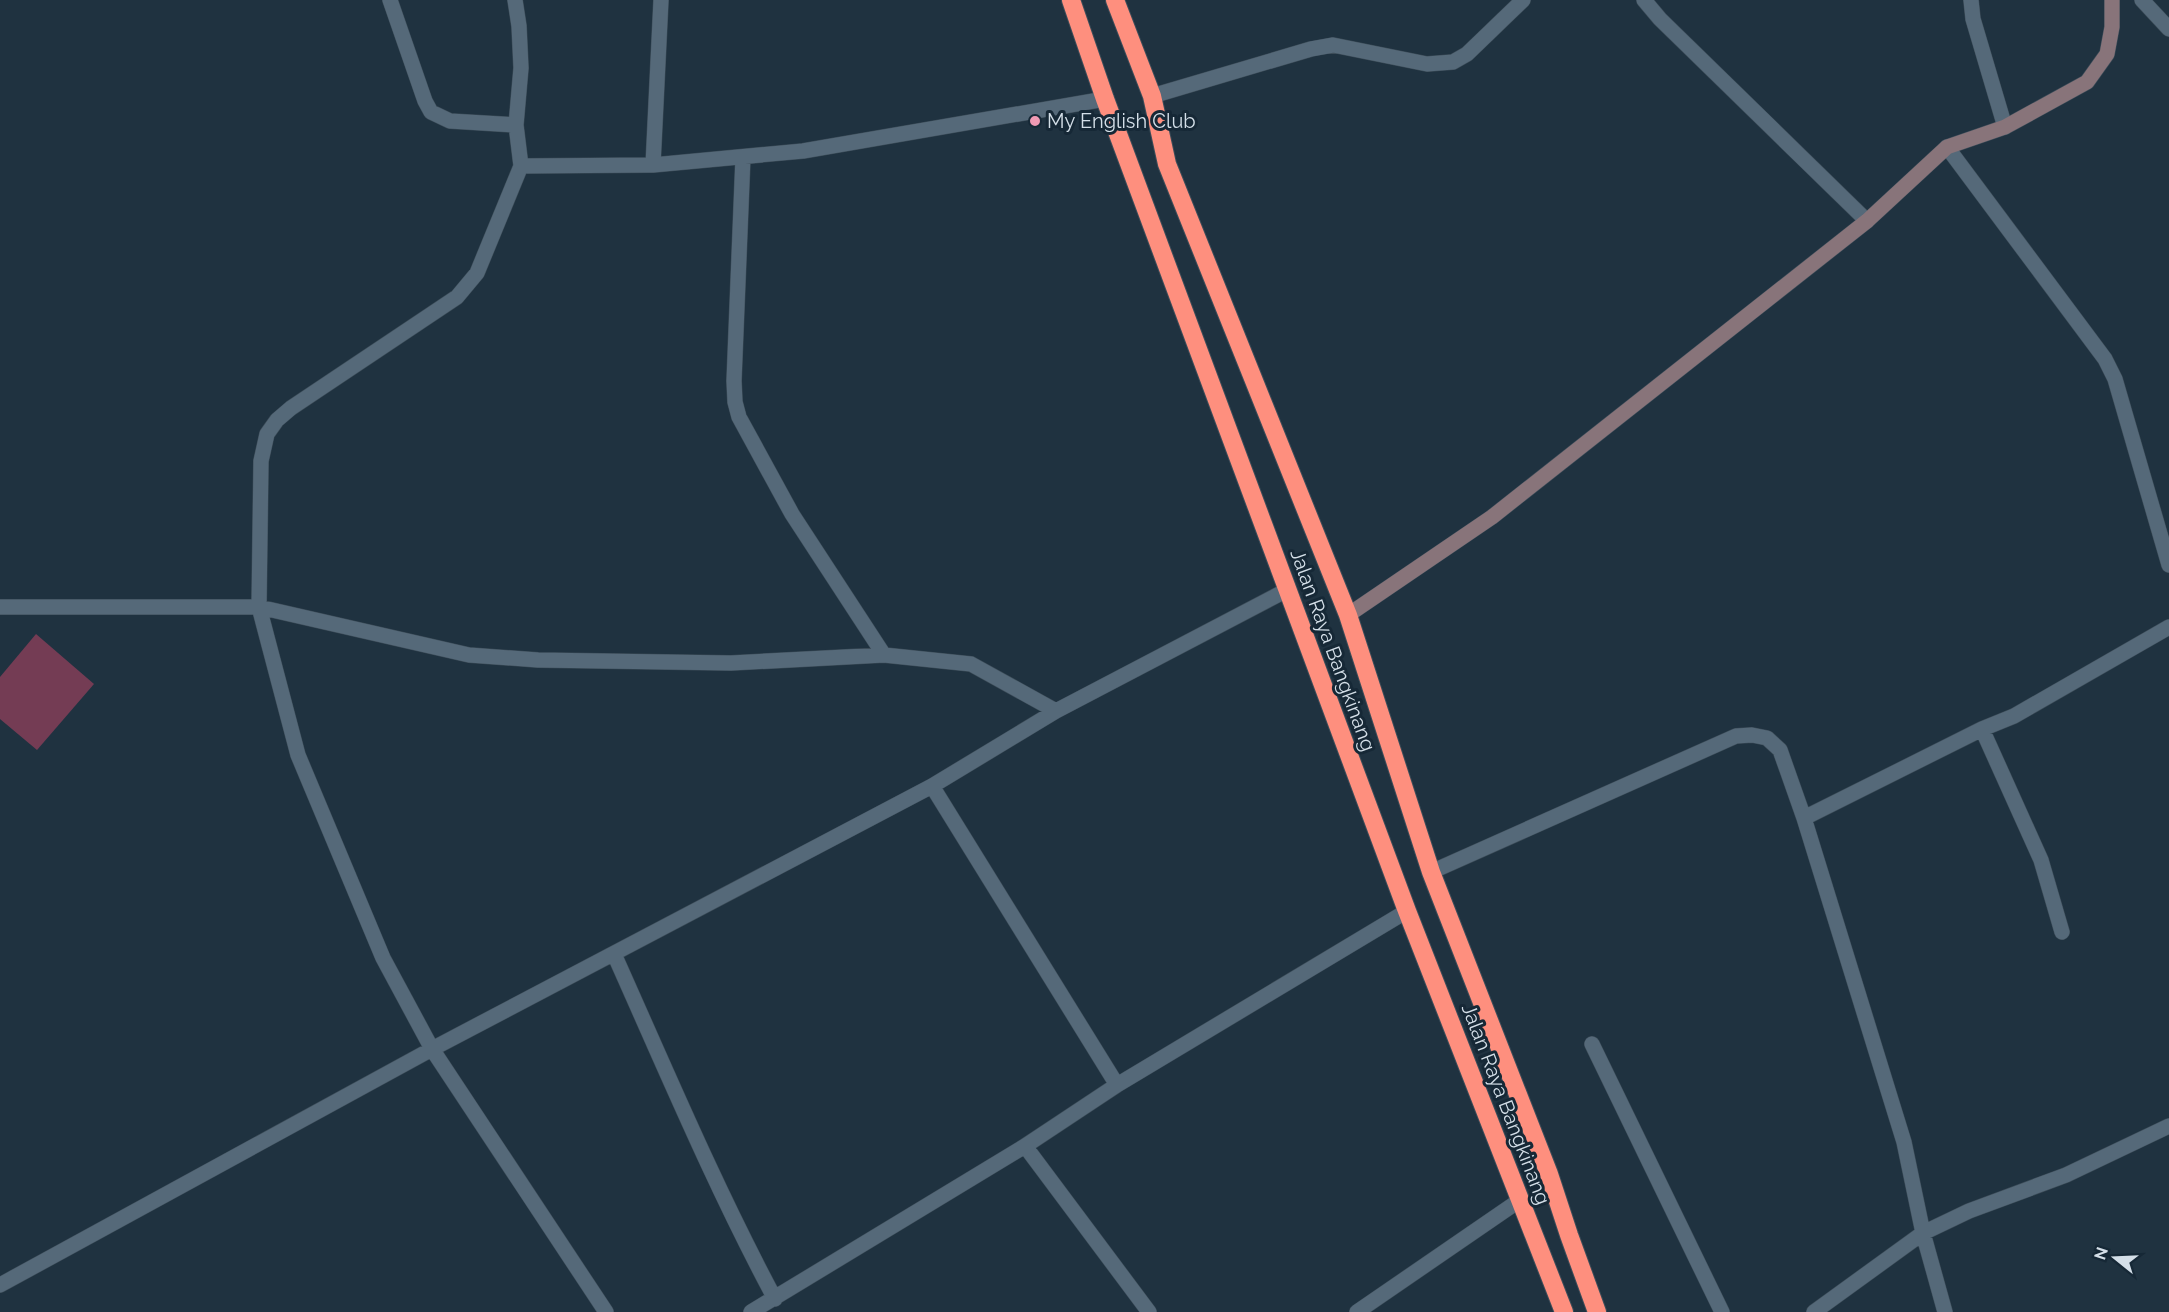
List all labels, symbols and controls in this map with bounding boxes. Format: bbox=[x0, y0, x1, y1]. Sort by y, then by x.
place label: My English Club bbox=[1047, 109, 1196, 133]
marker: My English Club bbox=[1028, 114, 1042, 128]
street label: Jalan Raya Bangkinang bbox=[1285, 546, 1381, 754]
street label: Jalan Raya Bangkinang bbox=[1457, 1000, 1555, 1208]
north arrow bbox=[2085, 1228, 2145, 1288]
text: N bbox=[2090, 1245, 2112, 1262]

